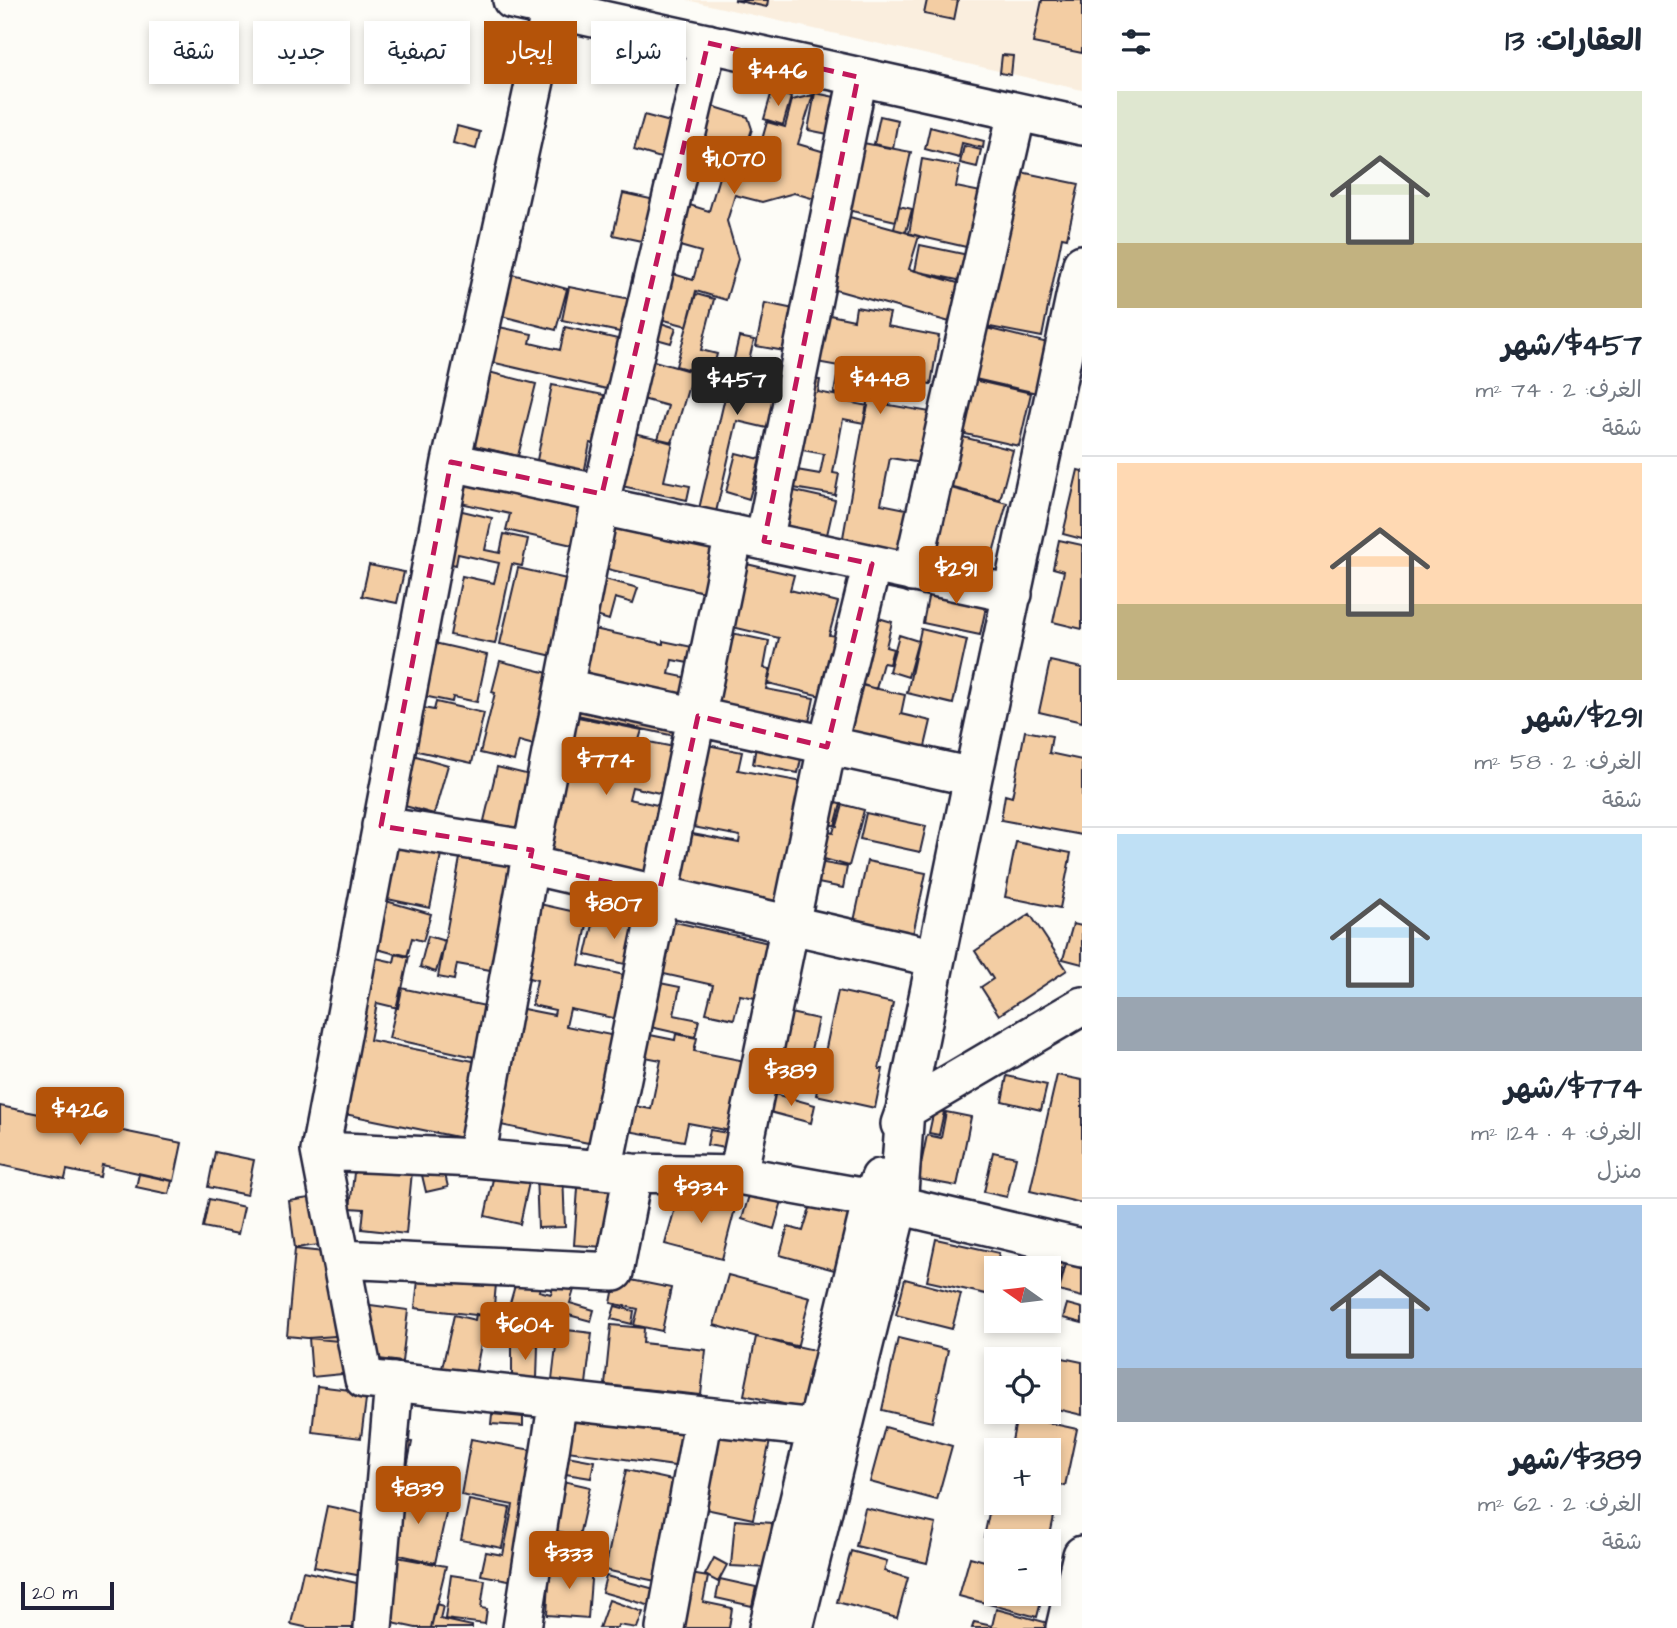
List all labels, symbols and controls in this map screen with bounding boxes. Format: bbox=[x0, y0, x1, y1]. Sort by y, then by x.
text: العقارات: 13 bbox=[1505, 20, 1642, 62]
chip: شقة bbox=[149, 21, 239, 84]
chip: جديد bbox=[253, 21, 350, 84]
chip: تصفية bbox=[364, 21, 470, 84]
chip: إيجار bbox=[484, 21, 577, 84]
chip: شراء bbox=[591, 21, 686, 84]
icon: filters bbox=[1117, 23, 1155, 61]
pin: $446 bbox=[737, 48, 819, 108]
text: $446 bbox=[749, 55, 807, 87]
pin: $1,070 bbox=[677, 136, 791, 196]
icon: home bbox=[1317, 137, 1443, 263]
text: $1,070 bbox=[702, 143, 766, 175]
text: $457/شهر bbox=[1502, 325, 1642, 367]
pin: $448 bbox=[839, 356, 921, 416]
pin: $457 bbox=[696, 358, 778, 417]
text: $448 bbox=[850, 363, 910, 395]
text: $457 bbox=[708, 364, 766, 396]
text: الغرف: 2 · 74 m² bbox=[1476, 374, 1642, 406]
text: شقة bbox=[1602, 412, 1642, 444]
icon: home bbox=[1317, 509, 1443, 635]
pin: $291 bbox=[915, 546, 997, 606]
text: $291 bbox=[935, 553, 977, 585]
text: $291/شهر bbox=[1524, 697, 1642, 739]
pin: $774 bbox=[565, 738, 647, 797]
text: $774 bbox=[578, 744, 634, 776]
text: الغرف: 2 · 58 m² bbox=[1474, 746, 1642, 778]
text: شقة bbox=[1602, 784, 1642, 816]
icon: home bbox=[1317, 880, 1443, 1006]
pin: $807 bbox=[573, 881, 655, 941]
text: $807 bbox=[586, 888, 642, 920]
pin: $389 bbox=[750, 1048, 832, 1108]
text: $389 bbox=[765, 1055, 817, 1087]
text: $774/شهر bbox=[1504, 1068, 1642, 1110]
pin: $426 bbox=[39, 1088, 121, 1147]
text: $426 bbox=[52, 1094, 108, 1126]
text: الغرف: 4 · 124 m² bbox=[1471, 1117, 1642, 1149]
text: منزل bbox=[1597, 1155, 1642, 1187]
pin: $934 bbox=[660, 1166, 742, 1225]
text: $934 bbox=[674, 1172, 728, 1204]
icon: home bbox=[1317, 1251, 1443, 1377]
north arrow bbox=[984, 1256, 1060, 1334]
map controls bbox=[984, 1256, 1061, 1606]
pin: $604 bbox=[484, 1302, 566, 1362]
text: $604 bbox=[496, 1309, 554, 1341]
button: locate bbox=[984, 1347, 1061, 1424]
button: + bbox=[984, 1438, 1061, 1515]
text: $389/شهر bbox=[1510, 1439, 1642, 1481]
pin: $839 bbox=[377, 1466, 459, 1526]
text: $839 bbox=[392, 1473, 444, 1505]
text: الغرف: 2 · 62 m² bbox=[1478, 1488, 1642, 1520]
text: شقة bbox=[1602, 1526, 1642, 1558]
button: − bbox=[984, 1529, 1061, 1606]
pin: $333 bbox=[528, 1532, 610, 1591]
text: $333 bbox=[545, 1538, 593, 1570]
scale bar bbox=[21, 1579, 114, 1611]
text: 20 m bbox=[32, 1580, 77, 1607]

